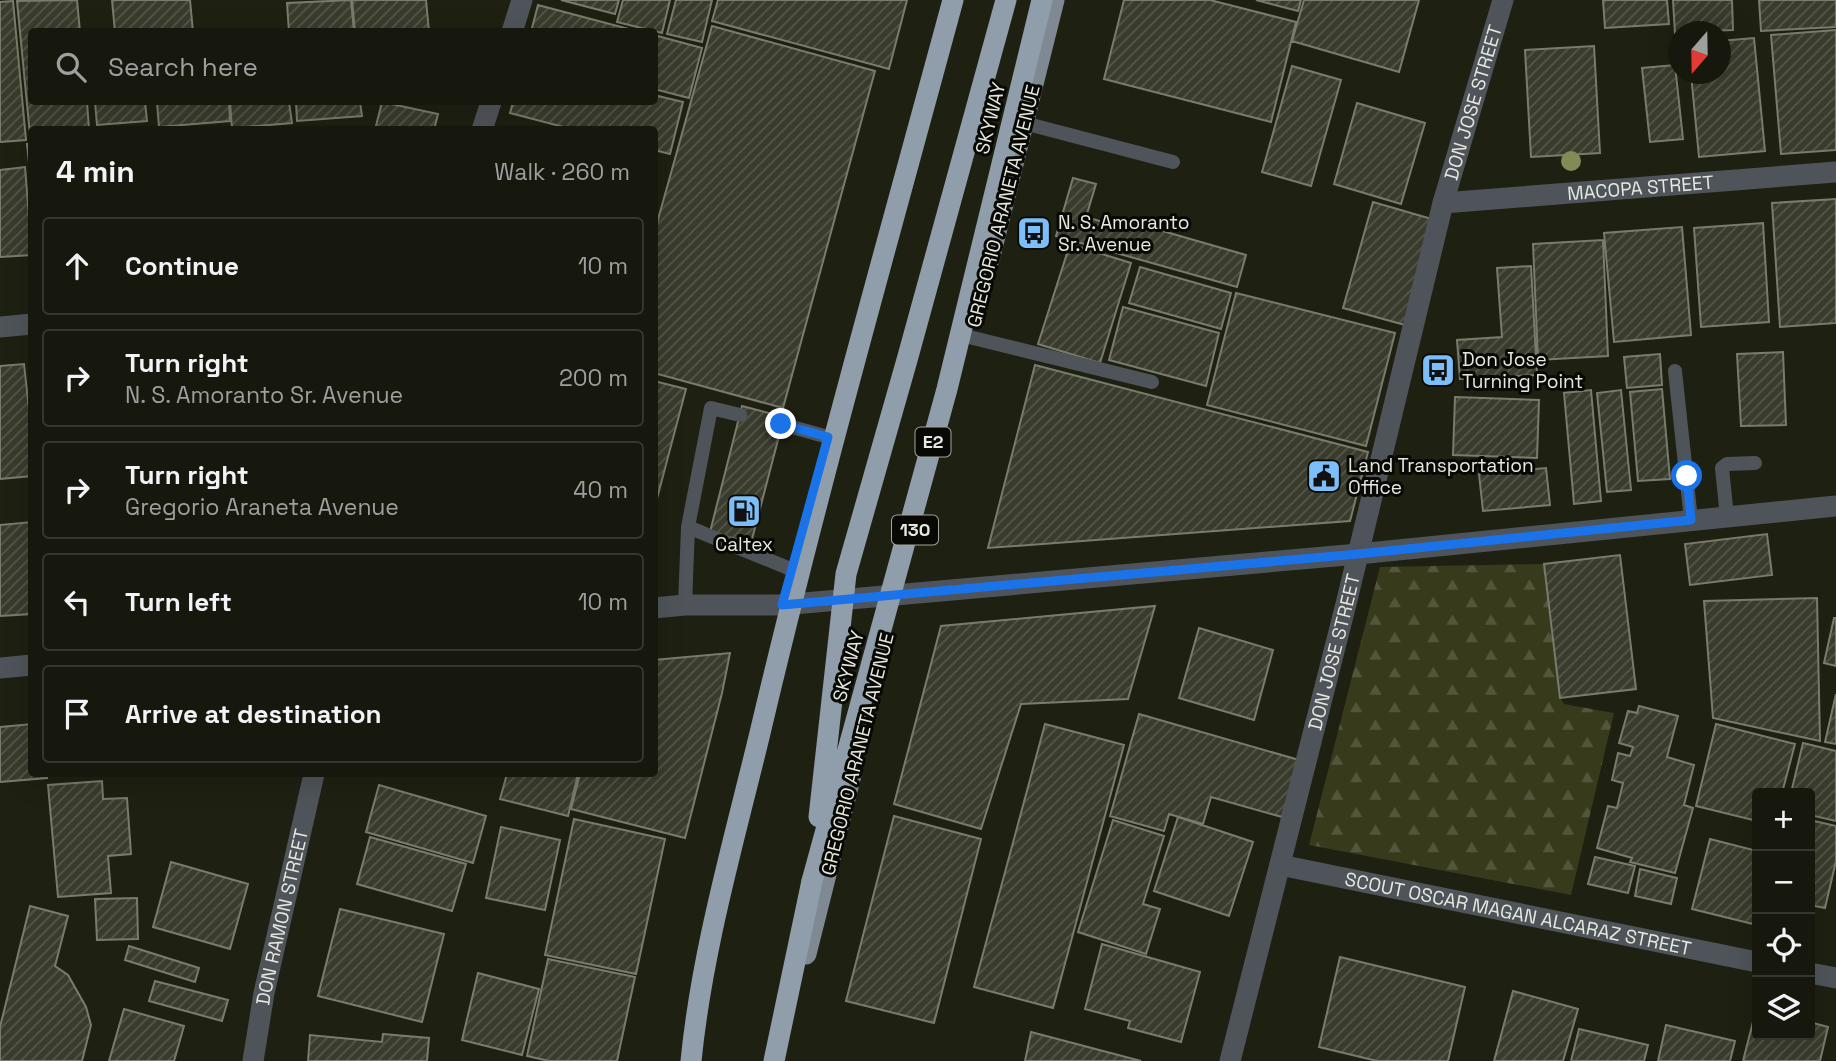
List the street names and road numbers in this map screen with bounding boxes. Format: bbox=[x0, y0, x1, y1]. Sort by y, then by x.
street label: DON JOSE STREET bbox=[1438, 22, 1508, 183]
street label: SKYWAY bbox=[970, 79, 1012, 157]
street label: GREGORIO ARANETA AVENUE bbox=[961, 82, 1046, 330]
street label: MACOPA STREET bbox=[1566, 170, 1715, 206]
road number: E2 bbox=[916, 428, 950, 457]
road number: 130 bbox=[892, 516, 938, 544]
street label: DON JOSE STREET bbox=[1302, 571, 1366, 733]
street label: SKYWAY bbox=[827, 627, 870, 705]
street label: GREGORIO ARANETA AVENUE bbox=[815, 630, 900, 878]
street label: DON RAMON STREET bbox=[250, 826, 314, 1007]
street label: SCOUT OSCAR MAGAN ALCARAZ STREET bbox=[1343, 867, 1693, 961]

